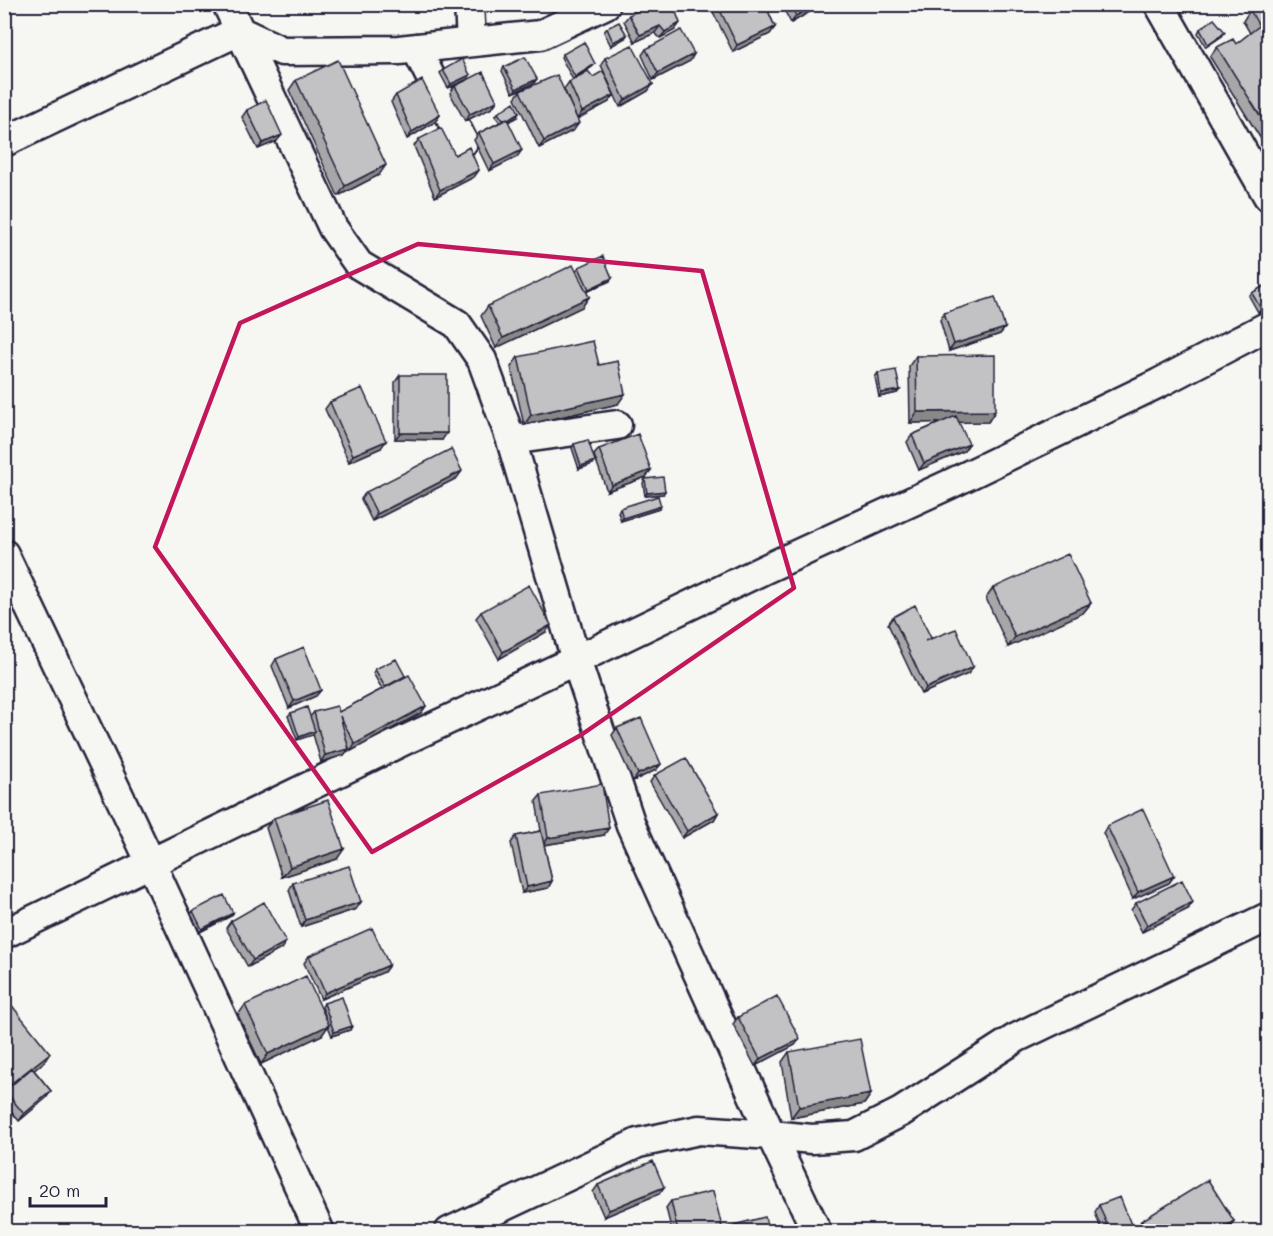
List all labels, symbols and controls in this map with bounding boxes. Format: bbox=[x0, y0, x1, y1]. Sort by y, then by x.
scale bar bbox=[30, 1170, 106, 1208]
text: 20 m bbox=[39, 1178, 80, 1202]

